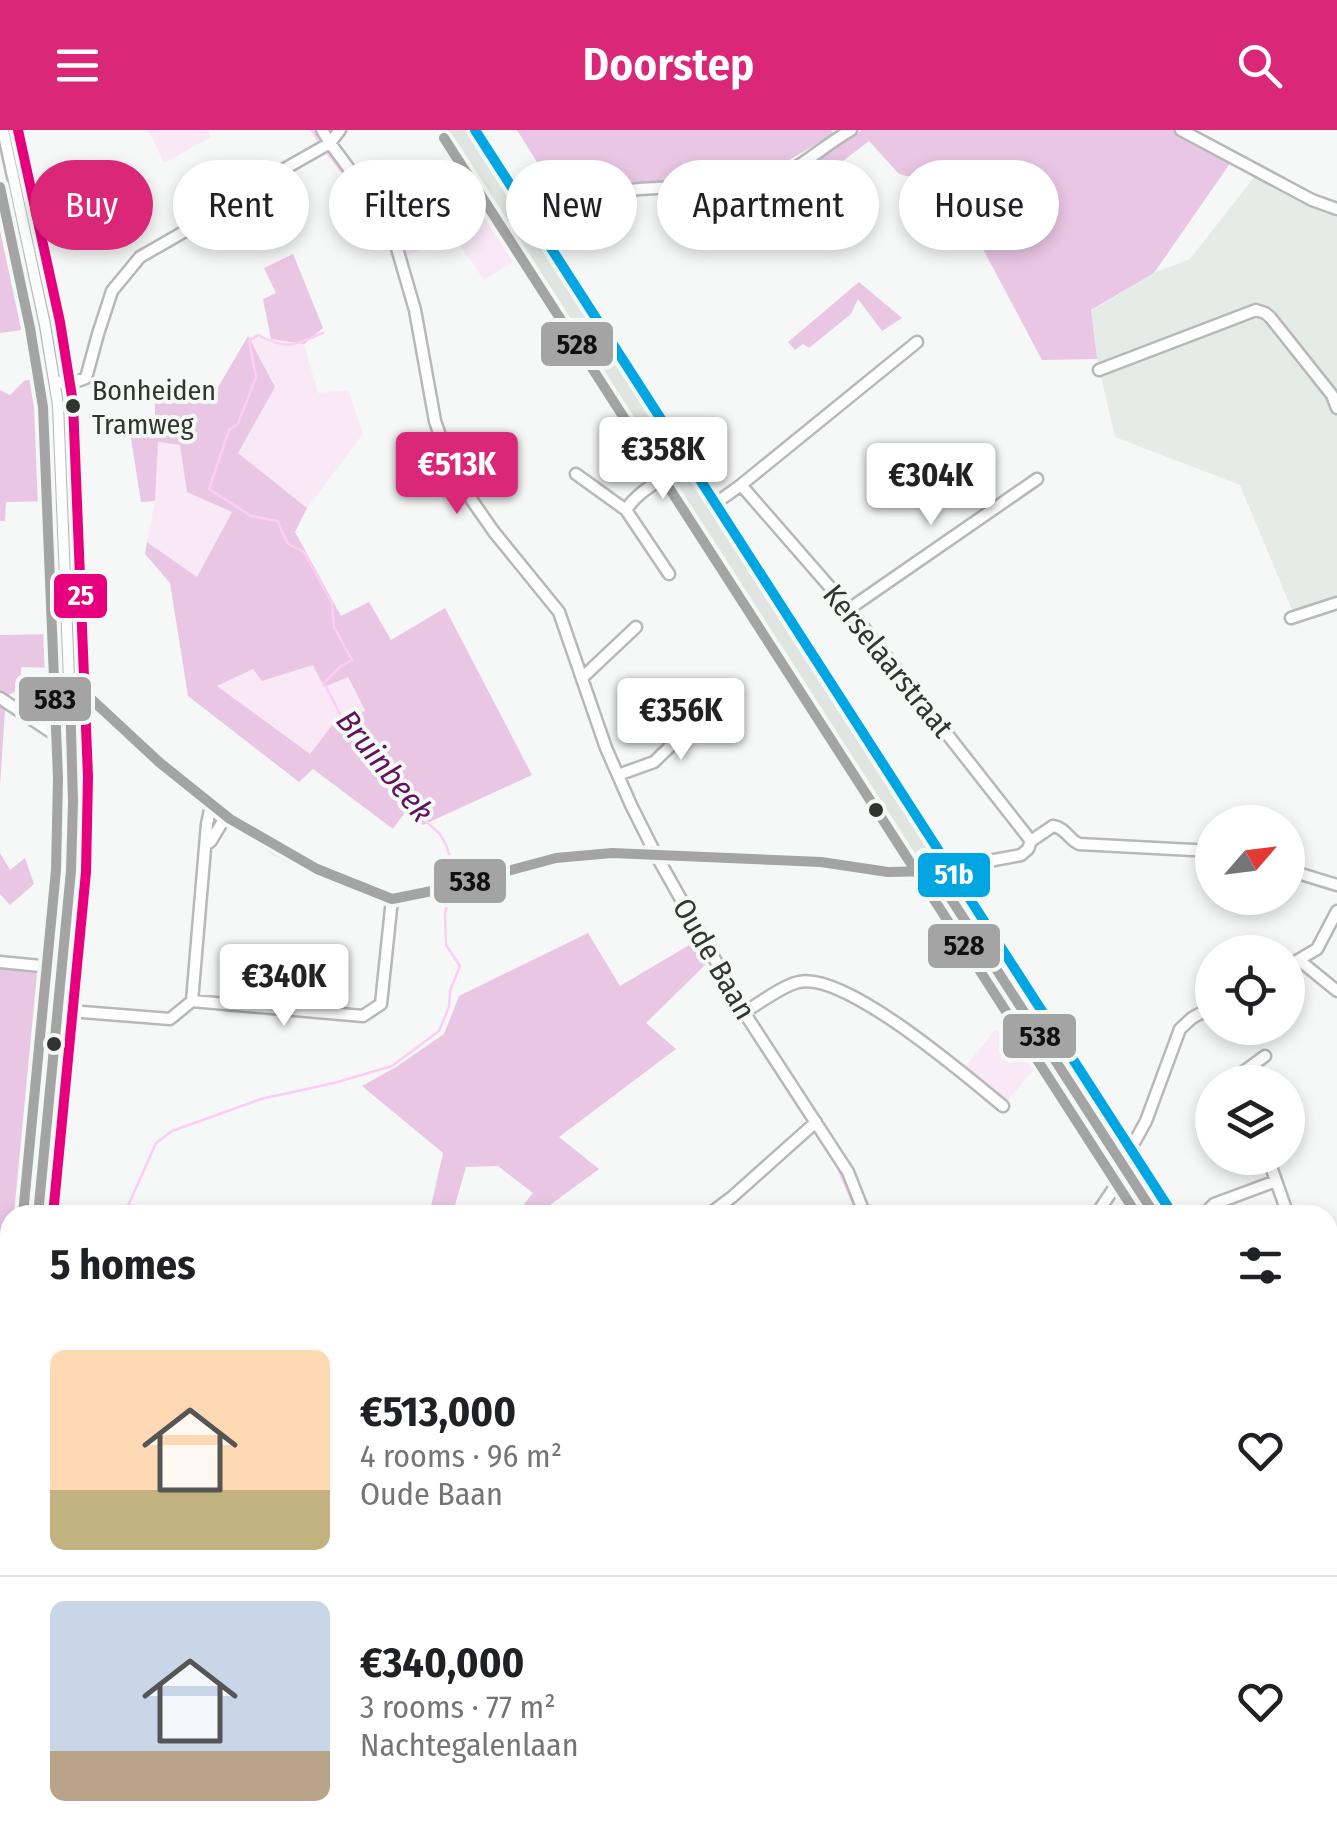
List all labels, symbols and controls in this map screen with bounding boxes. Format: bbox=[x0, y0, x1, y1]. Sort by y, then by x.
icon: menu bbox=[50, 38, 105, 93]
text: Doorstep bbox=[583, 38, 754, 92]
icon: search bbox=[1232, 38, 1287, 93]
chip: Buy bbox=[30, 160, 153, 250]
chip: Rent bbox=[173, 160, 309, 250]
chip: Filters bbox=[329, 160, 486, 250]
chip: New bbox=[506, 160, 637, 250]
chip: Apartment bbox=[657, 160, 879, 250]
chip: House bbox=[899, 160, 1059, 250]
line badge: 528 bbox=[539, 320, 615, 368]
text: 528 bbox=[556, 328, 598, 361]
place label: Bonheiden Tramweg bbox=[92, 374, 216, 441]
marker: Bonheiden Tramweg bbox=[63, 396, 83, 416]
pin: €358K bbox=[593, 417, 733, 502]
text: €358K bbox=[621, 430, 705, 468]
pin: €513K bbox=[387, 432, 527, 517]
pin: €304K bbox=[861, 443, 1001, 528]
text: €513K bbox=[418, 445, 496, 483]
text: €304K bbox=[889, 456, 973, 494]
line badge: 25 bbox=[52, 572, 109, 620]
street label: Kerselaarstraat bbox=[815, 577, 961, 745]
text: 25 bbox=[67, 579, 94, 612]
line badge: 583 bbox=[17, 675, 93, 723]
pin: €356K bbox=[611, 678, 751, 763]
text: 583 bbox=[34, 683, 76, 716]
text: €356K bbox=[639, 691, 723, 729]
water label: Bruinbeek bbox=[328, 702, 442, 830]
unlabelled marker bbox=[866, 800, 886, 820]
north arrow bbox=[1195, 805, 1305, 915]
map controls bbox=[1195, 805, 1305, 1175]
line badge: 51b bbox=[916, 851, 992, 899]
line badge: 538 bbox=[432, 857, 508, 905]
text: 51b bbox=[934, 858, 974, 891]
text: 538 bbox=[449, 865, 491, 898]
street label: Oude Baan bbox=[665, 892, 763, 1026]
line badge: 528 bbox=[926, 922, 1002, 970]
text: 528 bbox=[943, 929, 985, 962]
button: locate bbox=[1195, 935, 1305, 1045]
pin: €340K bbox=[214, 944, 354, 1029]
text: €340K bbox=[242, 957, 326, 995]
line badge: 538 bbox=[1001, 1012, 1078, 1060]
text: 538 bbox=[1019, 1020, 1061, 1053]
unlabelled marker bbox=[44, 1034, 64, 1054]
button: layers bbox=[1195, 1065, 1305, 1175]
icon: filters bbox=[1233, 1238, 1288, 1293]
text: 5 homes bbox=[50, 1240, 196, 1290]
text: €513,000 bbox=[360, 1387, 516, 1437]
icon: home bbox=[130, 1390, 250, 1510]
icon: heart bbox=[1233, 1423, 1288, 1478]
text: 4 rooms · 96 m² bbox=[360, 1437, 562, 1475]
text: Oude Baan bbox=[360, 1475, 503, 1513]
text: €340,000 bbox=[360, 1638, 525, 1688]
icon: home bbox=[130, 1641, 250, 1761]
icon: heart bbox=[1233, 1674, 1288, 1729]
text: 3 rooms · 77 m² bbox=[360, 1688, 556, 1726]
text: Nachtegalenlaan bbox=[360, 1726, 579, 1764]

